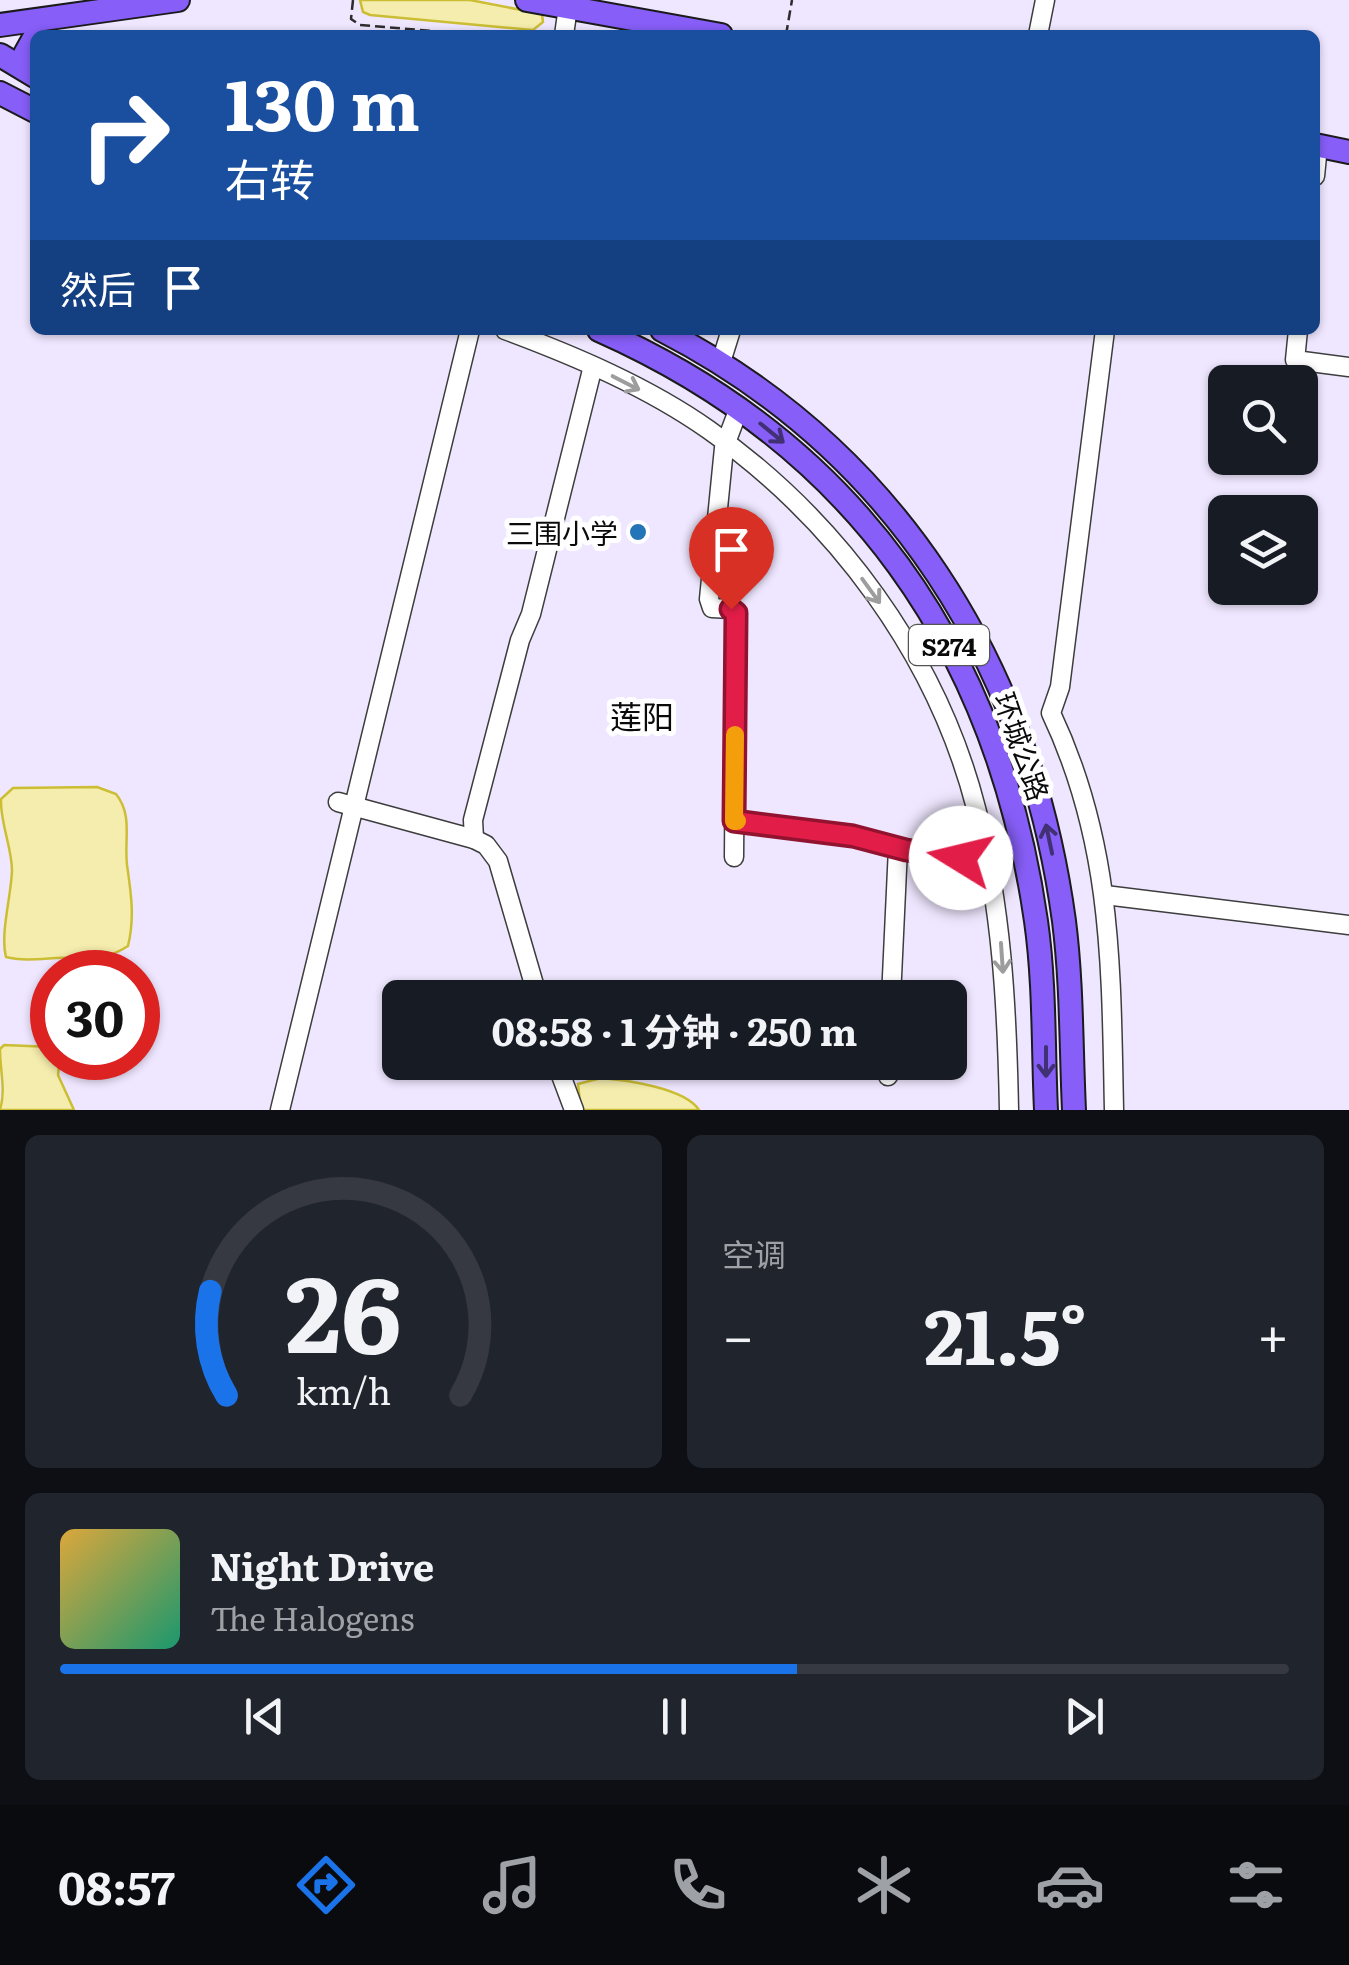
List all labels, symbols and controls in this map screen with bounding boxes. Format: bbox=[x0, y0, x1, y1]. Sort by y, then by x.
text: 130 m bbox=[225, 49, 420, 153]
icon: right bbox=[60, 70, 190, 200]
text: 右转 bbox=[225, 144, 315, 211]
text: 然后 bbox=[60, 259, 136, 316]
icon: arrive bbox=[156, 260, 211, 315]
map controls bbox=[1208, 365, 1318, 605]
button: search bbox=[1208, 365, 1318, 475]
one-way arrow bbox=[611, 374, 641, 393]
one-way arrow bbox=[759, 422, 785, 444]
button: layers bbox=[1208, 495, 1318, 605]
pin bbox=[689, 507, 774, 610]
place label: 三围小学 bbox=[506, 511, 618, 553]
marker: 三围小学 bbox=[627, 521, 649, 543]
icon: arrive bbox=[704, 522, 759, 577]
one-way arrow bbox=[860, 577, 881, 604]
road number: S274 bbox=[909, 625, 989, 665]
street label: 环城公路 bbox=[985, 686, 1061, 806]
district label: 莲阳 bbox=[610, 691, 674, 739]
position arrow bbox=[909, 806, 1013, 910]
one-way arrow bbox=[1039, 824, 1057, 856]
one-way arrow bbox=[992, 941, 1011, 974]
speed limit sign: 30 bbox=[30, 950, 160, 1080]
text: 08:58 · 1 分钟 · 250 m bbox=[492, 1001, 857, 1058]
one-way arrow bbox=[1036, 1046, 1056, 1078]
text: 空调 bbox=[722, 1229, 786, 1277]
text: 26 bbox=[285, 1231, 402, 1385]
text: 21.5° bbox=[924, 1277, 1087, 1388]
text: − bbox=[722, 1292, 754, 1374]
text: + bbox=[1257, 1292, 1289, 1374]
text: km/h bbox=[296, 1363, 391, 1416]
text: Night Drive bbox=[210, 1536, 434, 1593]
text: The Halogens bbox=[210, 1593, 414, 1641]
icon: previous bbox=[237, 1689, 292, 1744]
icon: pause bbox=[647, 1689, 702, 1744]
icon: next bbox=[1057, 1689, 1112, 1744]
icon: directions bbox=[291, 1850, 361, 1920]
icon: music bbox=[477, 1850, 547, 1920]
icon: phone bbox=[663, 1850, 733, 1920]
icon: climate bbox=[849, 1850, 919, 1920]
icon: car bbox=[1035, 1850, 1105, 1920]
icon: filters bbox=[1221, 1850, 1291, 1920]
text: 08:57 bbox=[58, 1852, 175, 1919]

